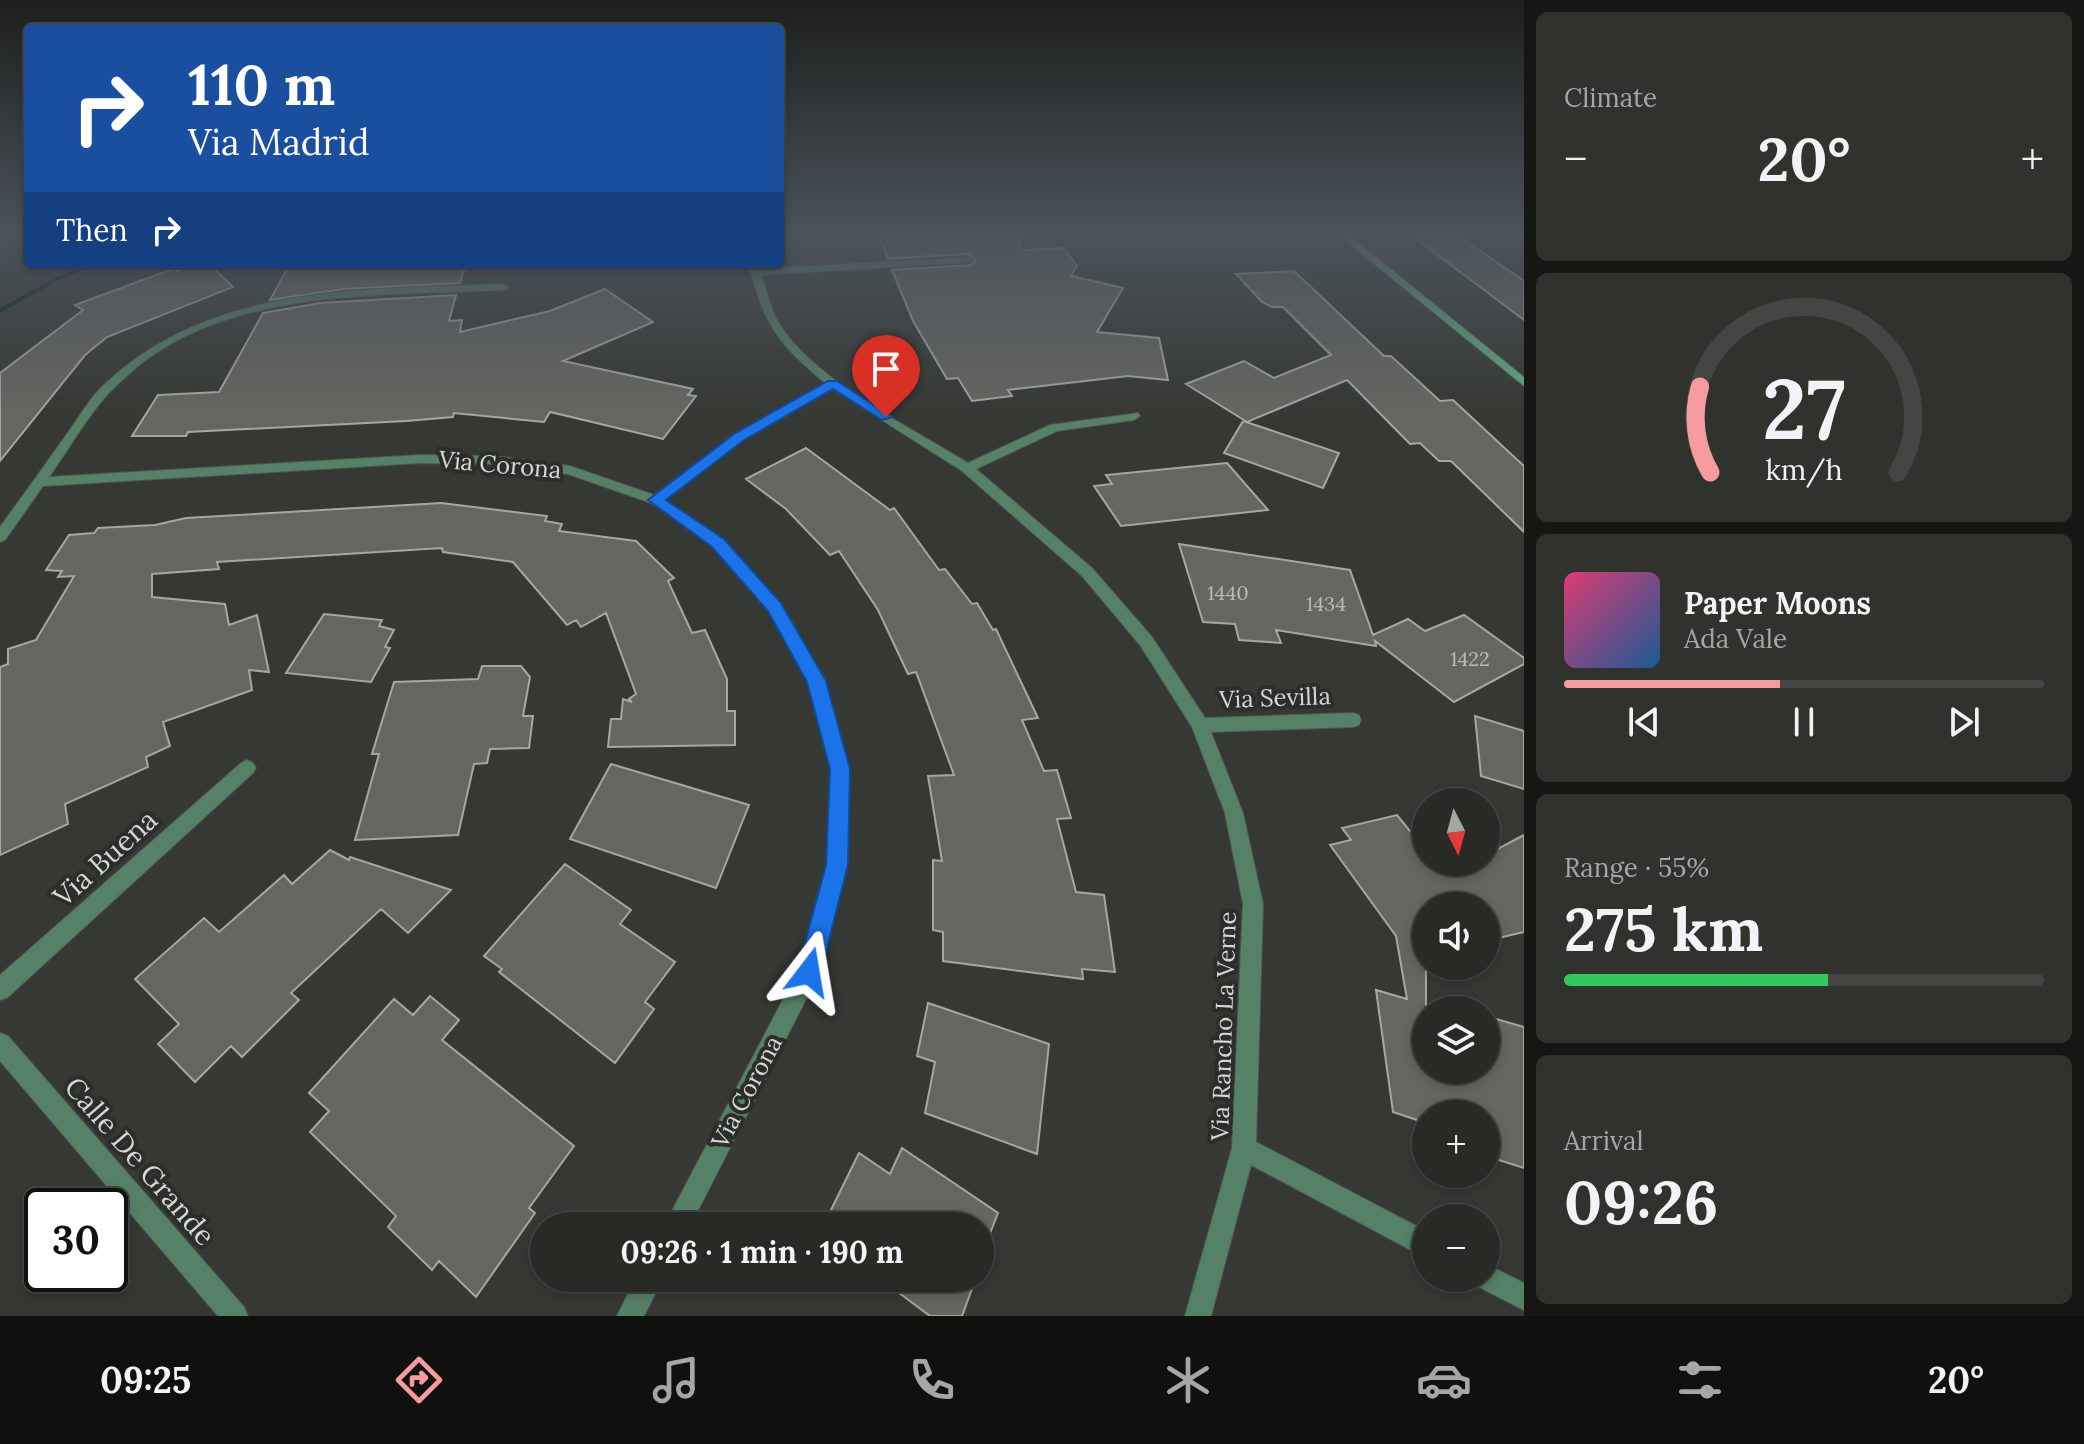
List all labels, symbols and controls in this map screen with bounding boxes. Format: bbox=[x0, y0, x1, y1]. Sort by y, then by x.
text: 110 m bbox=[188, 49, 335, 120]
icon: right bbox=[56, 56, 160, 160]
text: Climate bbox=[1564, 81, 1657, 114]
text: Via Madrid bbox=[188, 119, 370, 165]
text: 20° bbox=[1757, 121, 1851, 197]
text: − bbox=[1564, 131, 1587, 187]
text: + bbox=[2021, 131, 2044, 187]
icon: right bbox=[144, 208, 188, 252]
text: Then bbox=[56, 211, 128, 249]
pin bbox=[852, 335, 920, 417]
icon: arrive bbox=[864, 347, 908, 391]
text: 27 bbox=[1762, 355, 1846, 462]
street label: Via Corona bbox=[437, 444, 563, 485]
text: km/h bbox=[1765, 451, 1843, 488]
house number: 1440 bbox=[1207, 580, 1249, 605]
text: Paper Moons bbox=[1684, 584, 1871, 622]
house number: 1434 bbox=[1306, 591, 1346, 616]
text: Ada Vale bbox=[1684, 622, 1787, 655]
house number: 1422 bbox=[1450, 646, 1490, 671]
street label: Via Sevilla bbox=[1218, 680, 1331, 715]
icon: previous bbox=[1622, 700, 1666, 744]
icon: pause bbox=[1782, 700, 1826, 744]
icon: next bbox=[1942, 700, 1986, 744]
north arrow bbox=[1412, 788, 1500, 876]
map controls bbox=[1412, 788, 1500, 1292]
street label: Via Buena bbox=[45, 802, 165, 915]
text: Range · 55% bbox=[1564, 851, 1709, 884]
text: 275 km bbox=[1564, 891, 1763, 967]
button: sound bbox=[1412, 892, 1500, 980]
street label: Via Rancho La Verne bbox=[1204, 911, 1243, 1142]
position arrow bbox=[767, 930, 851, 1014]
button: layers bbox=[1412, 996, 1500, 1084]
street label: Via Corona bbox=[704, 1030, 789, 1154]
street label: Calle De Grande bbox=[57, 1069, 223, 1253]
button: + bbox=[1412, 1100, 1500, 1188]
text: Arrival bbox=[1564, 1124, 1643, 1157]
text: 09:26 bbox=[1564, 1164, 1718, 1240]
speed limit sign: 30 bbox=[24, 1188, 128, 1292]
button: − bbox=[1412, 1204, 1500, 1292]
text: 09:26 · 1 min · 190 m bbox=[621, 1233, 903, 1271]
icon: directions bbox=[391, 1352, 447, 1408]
icon: music bbox=[648, 1352, 704, 1408]
icon: phone bbox=[904, 1352, 960, 1408]
icon: climate bbox=[1160, 1352, 1216, 1408]
icon: car bbox=[1416, 1352, 1472, 1408]
icon: filters bbox=[1672, 1352, 1728, 1408]
text: 09:25 bbox=[100, 1357, 191, 1403]
text: 20° bbox=[1928, 1357, 1984, 1403]

